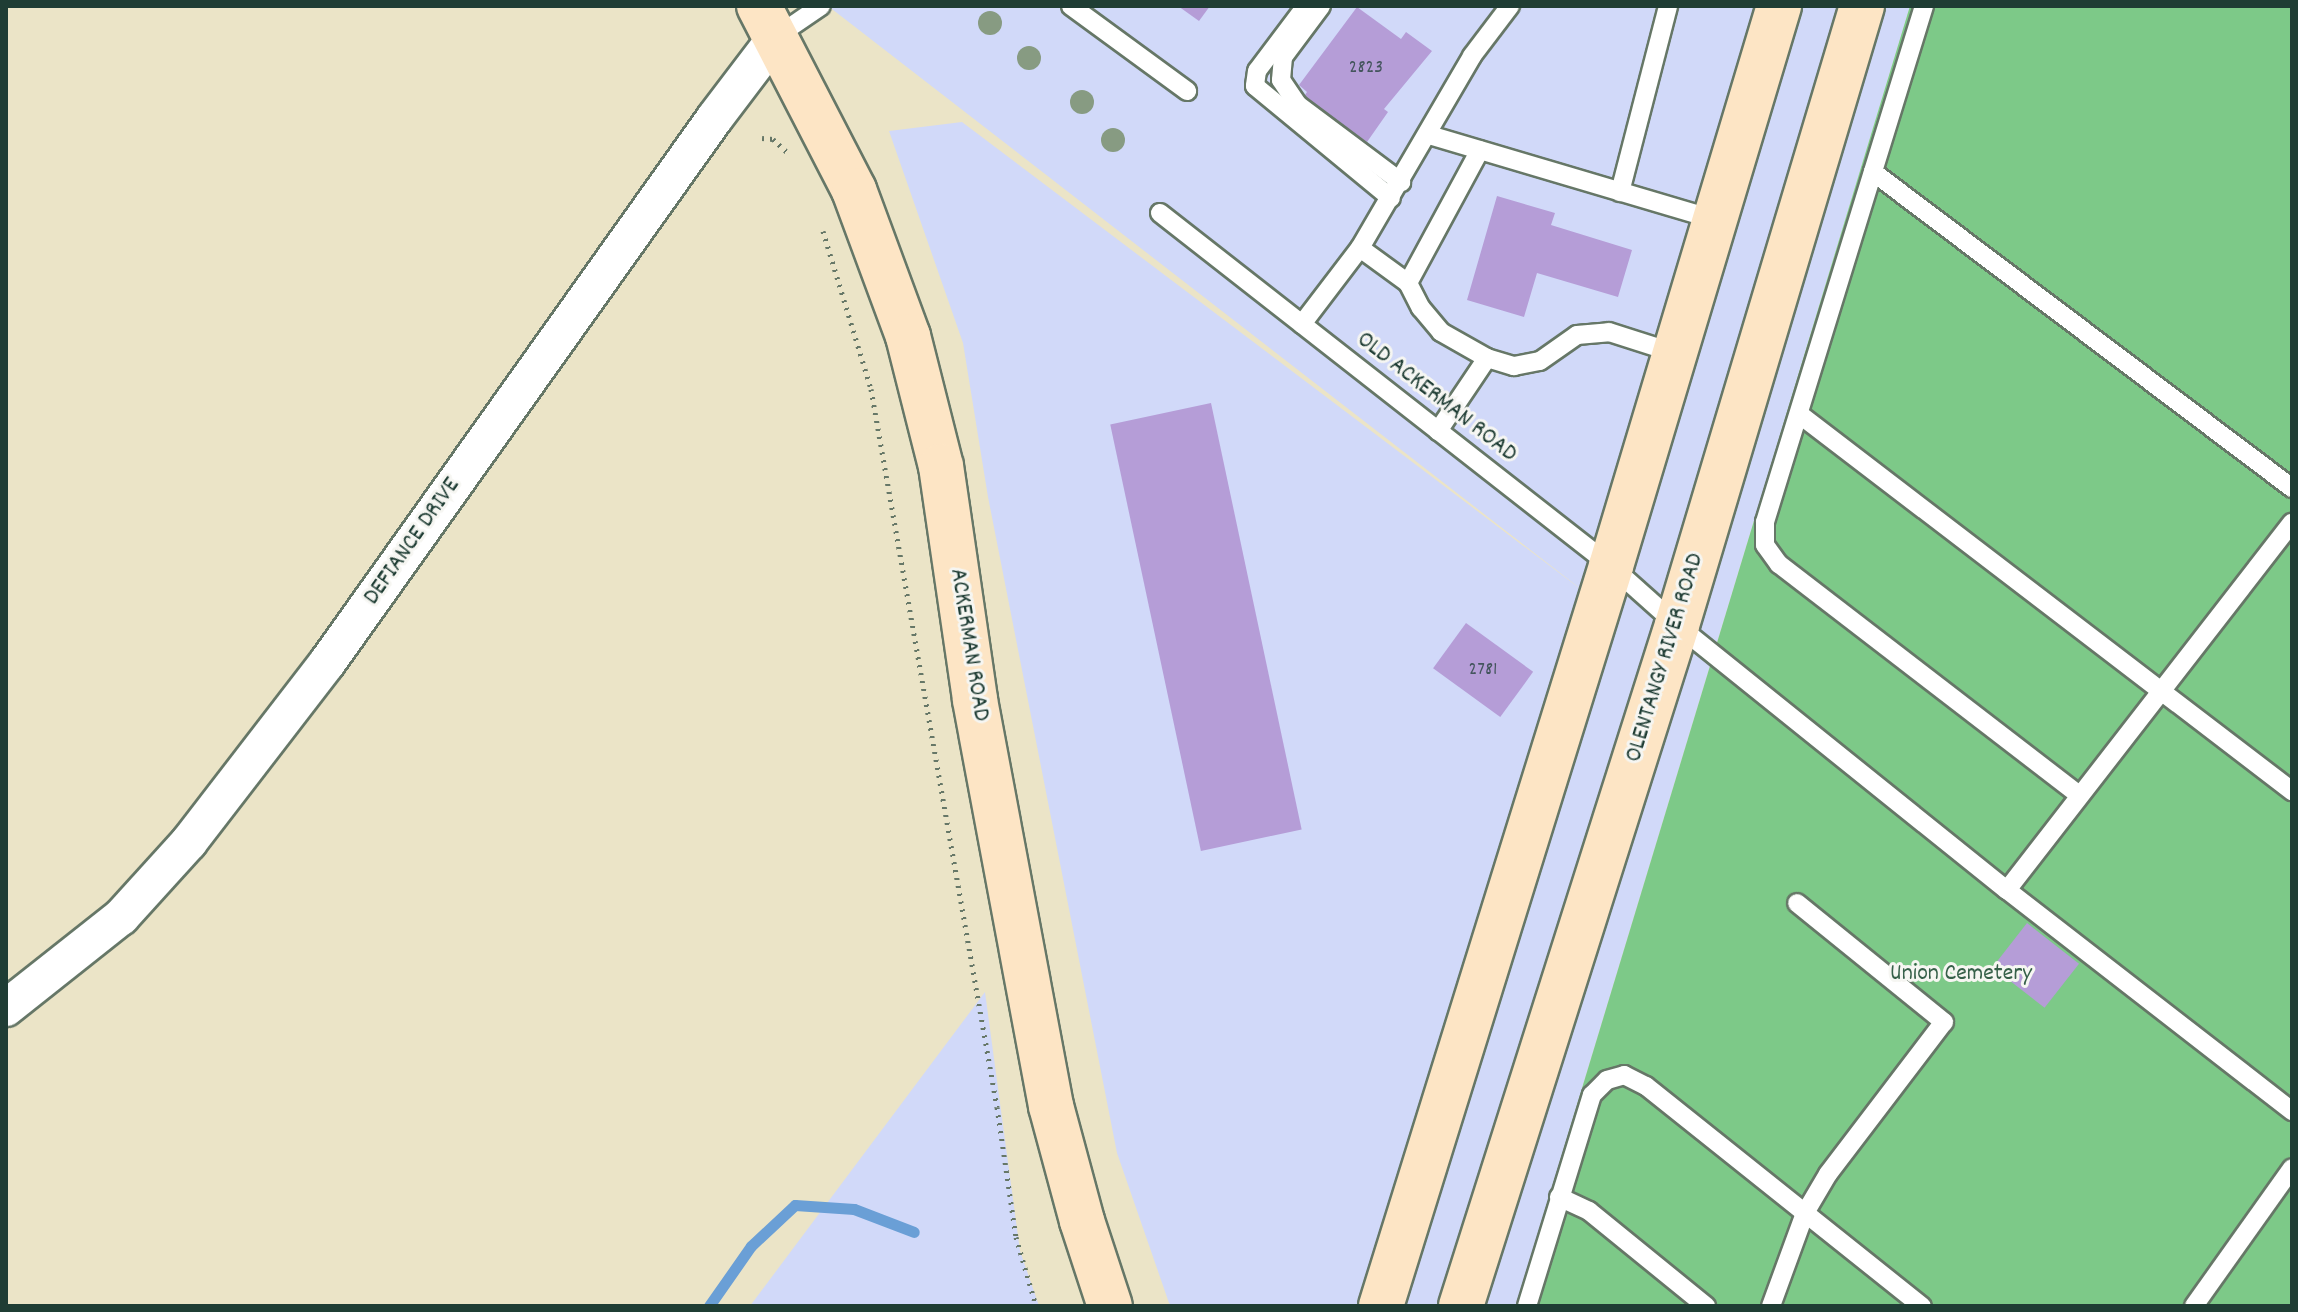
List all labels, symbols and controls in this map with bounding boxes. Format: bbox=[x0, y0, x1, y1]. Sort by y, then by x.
house number: 2823 bbox=[1349, 56, 1383, 80]
street label: OLD ACKERMAN ROAD bbox=[1350, 326, 1522, 470]
street label: DEFIANCE DRIVE bbox=[359, 473, 467, 611]
street label: OLENTANGY RIVER ROAD bbox=[1621, 550, 1711, 766]
street label: ACKERMAN ROAD bbox=[942, 567, 994, 723]
house number: 2781 bbox=[1469, 658, 1497, 682]
park label: Union Cemetery bbox=[1890, 961, 2032, 989]

